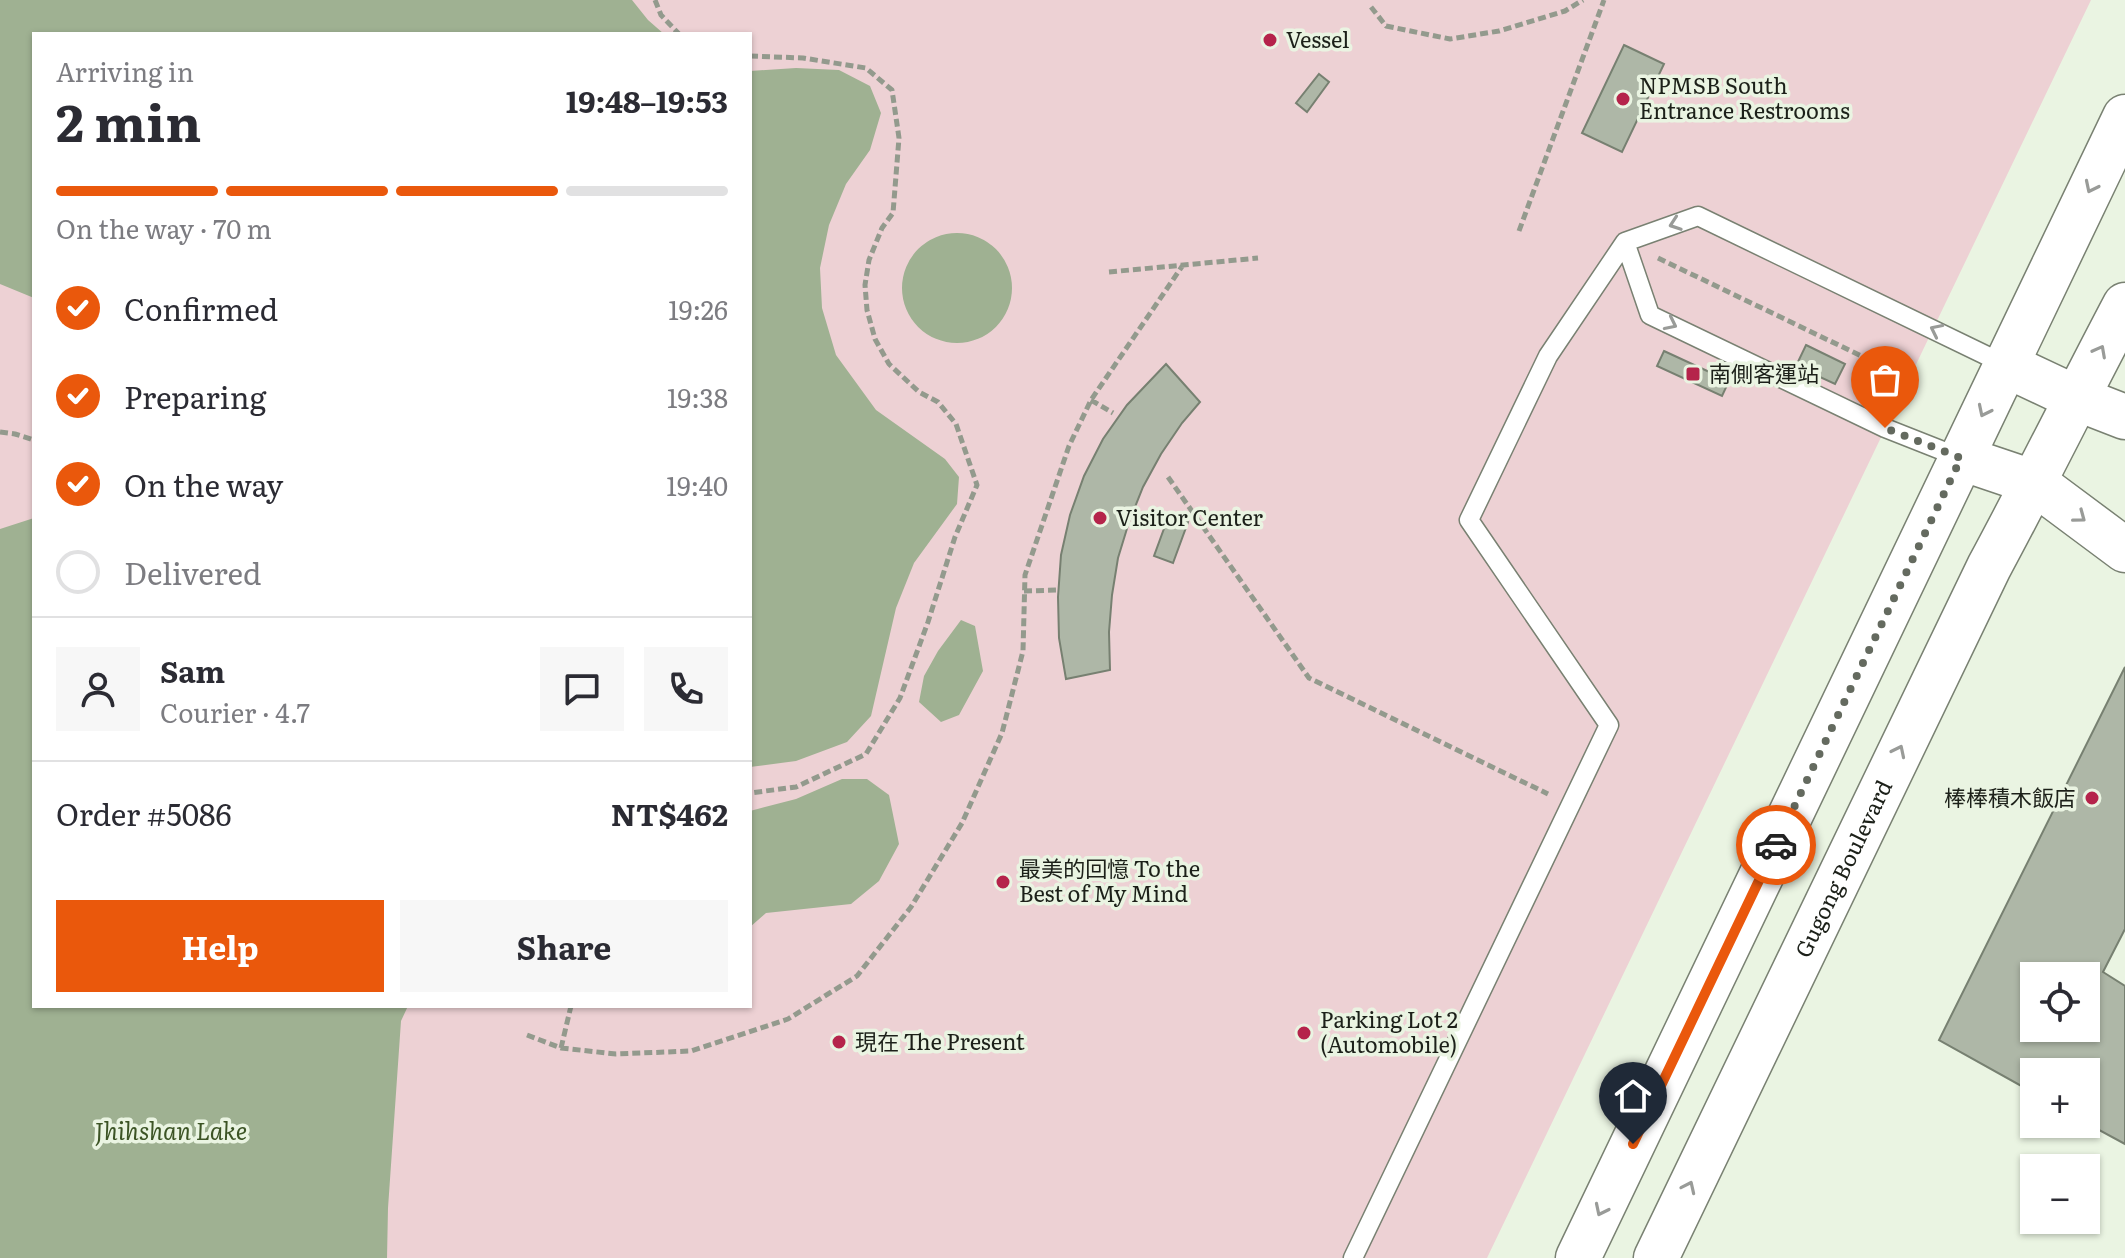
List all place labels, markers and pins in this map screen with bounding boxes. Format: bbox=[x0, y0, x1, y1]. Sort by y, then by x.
place label: Vessel bbox=[1286, 22, 1350, 55]
marker: Vessel bbox=[1261, 31, 1279, 49]
place label: NPMSB South Entrance Restrooms bbox=[1639, 68, 1850, 126]
marker: NPMSB South Entrance Restrooms bbox=[1614, 90, 1632, 108]
pin bbox=[1851, 346, 1919, 428]
place label: 南側客運站 bbox=[1709, 356, 1819, 389]
marker: 南側客運站 bbox=[1684, 365, 1702, 383]
place label: Visitor Center bbox=[1116, 500, 1264, 533]
marker: Visitor Center bbox=[1091, 509, 1109, 527]
place label: 棒棒積木飯店 bbox=[1944, 780, 2076, 813]
marker: 棒棒積木飯店 bbox=[2083, 789, 2101, 807]
place label: 最美的回憶 To the Best of My Mind bbox=[1019, 851, 1200, 909]
marker: 最美的回憶 To the Best of My Mind bbox=[994, 873, 1012, 891]
place label: Parking Lot 2 (Automobile) bbox=[1320, 1002, 1458, 1060]
place label: 現在 The Present bbox=[855, 1024, 1025, 1057]
marker: Parking Lot 2 (Automobile) bbox=[1295, 1024, 1313, 1042]
marker: 現在 The Present bbox=[830, 1033, 848, 1051]
pin bbox=[1599, 1062, 1667, 1144]

